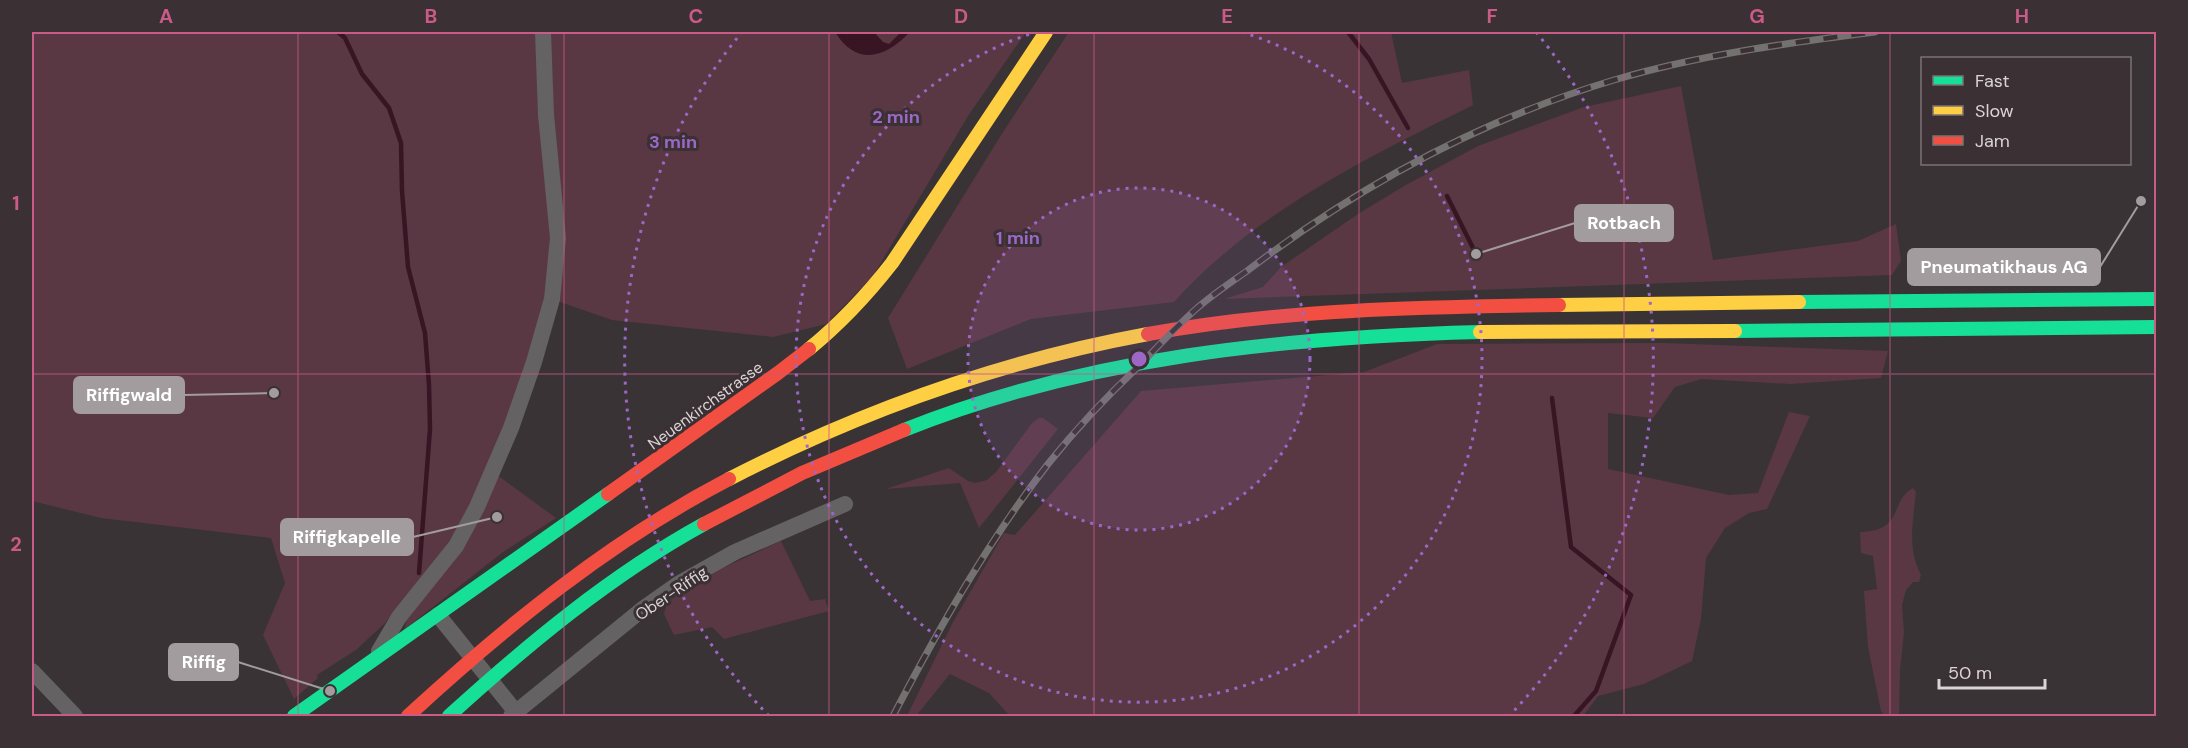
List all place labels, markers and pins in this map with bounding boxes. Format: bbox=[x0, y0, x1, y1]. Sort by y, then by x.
callout: Rotbach bbox=[1575, 205, 1673, 241]
callout: Pneumatikhaus AG bbox=[1908, 249, 2100, 285]
centre of rings bbox=[1129, 349, 1149, 369]
callout: Riffigwald bbox=[74, 377, 184, 413]
callout: Riffigkapelle bbox=[281, 519, 413, 555]
callout: Riffig bbox=[169, 644, 238, 680]

